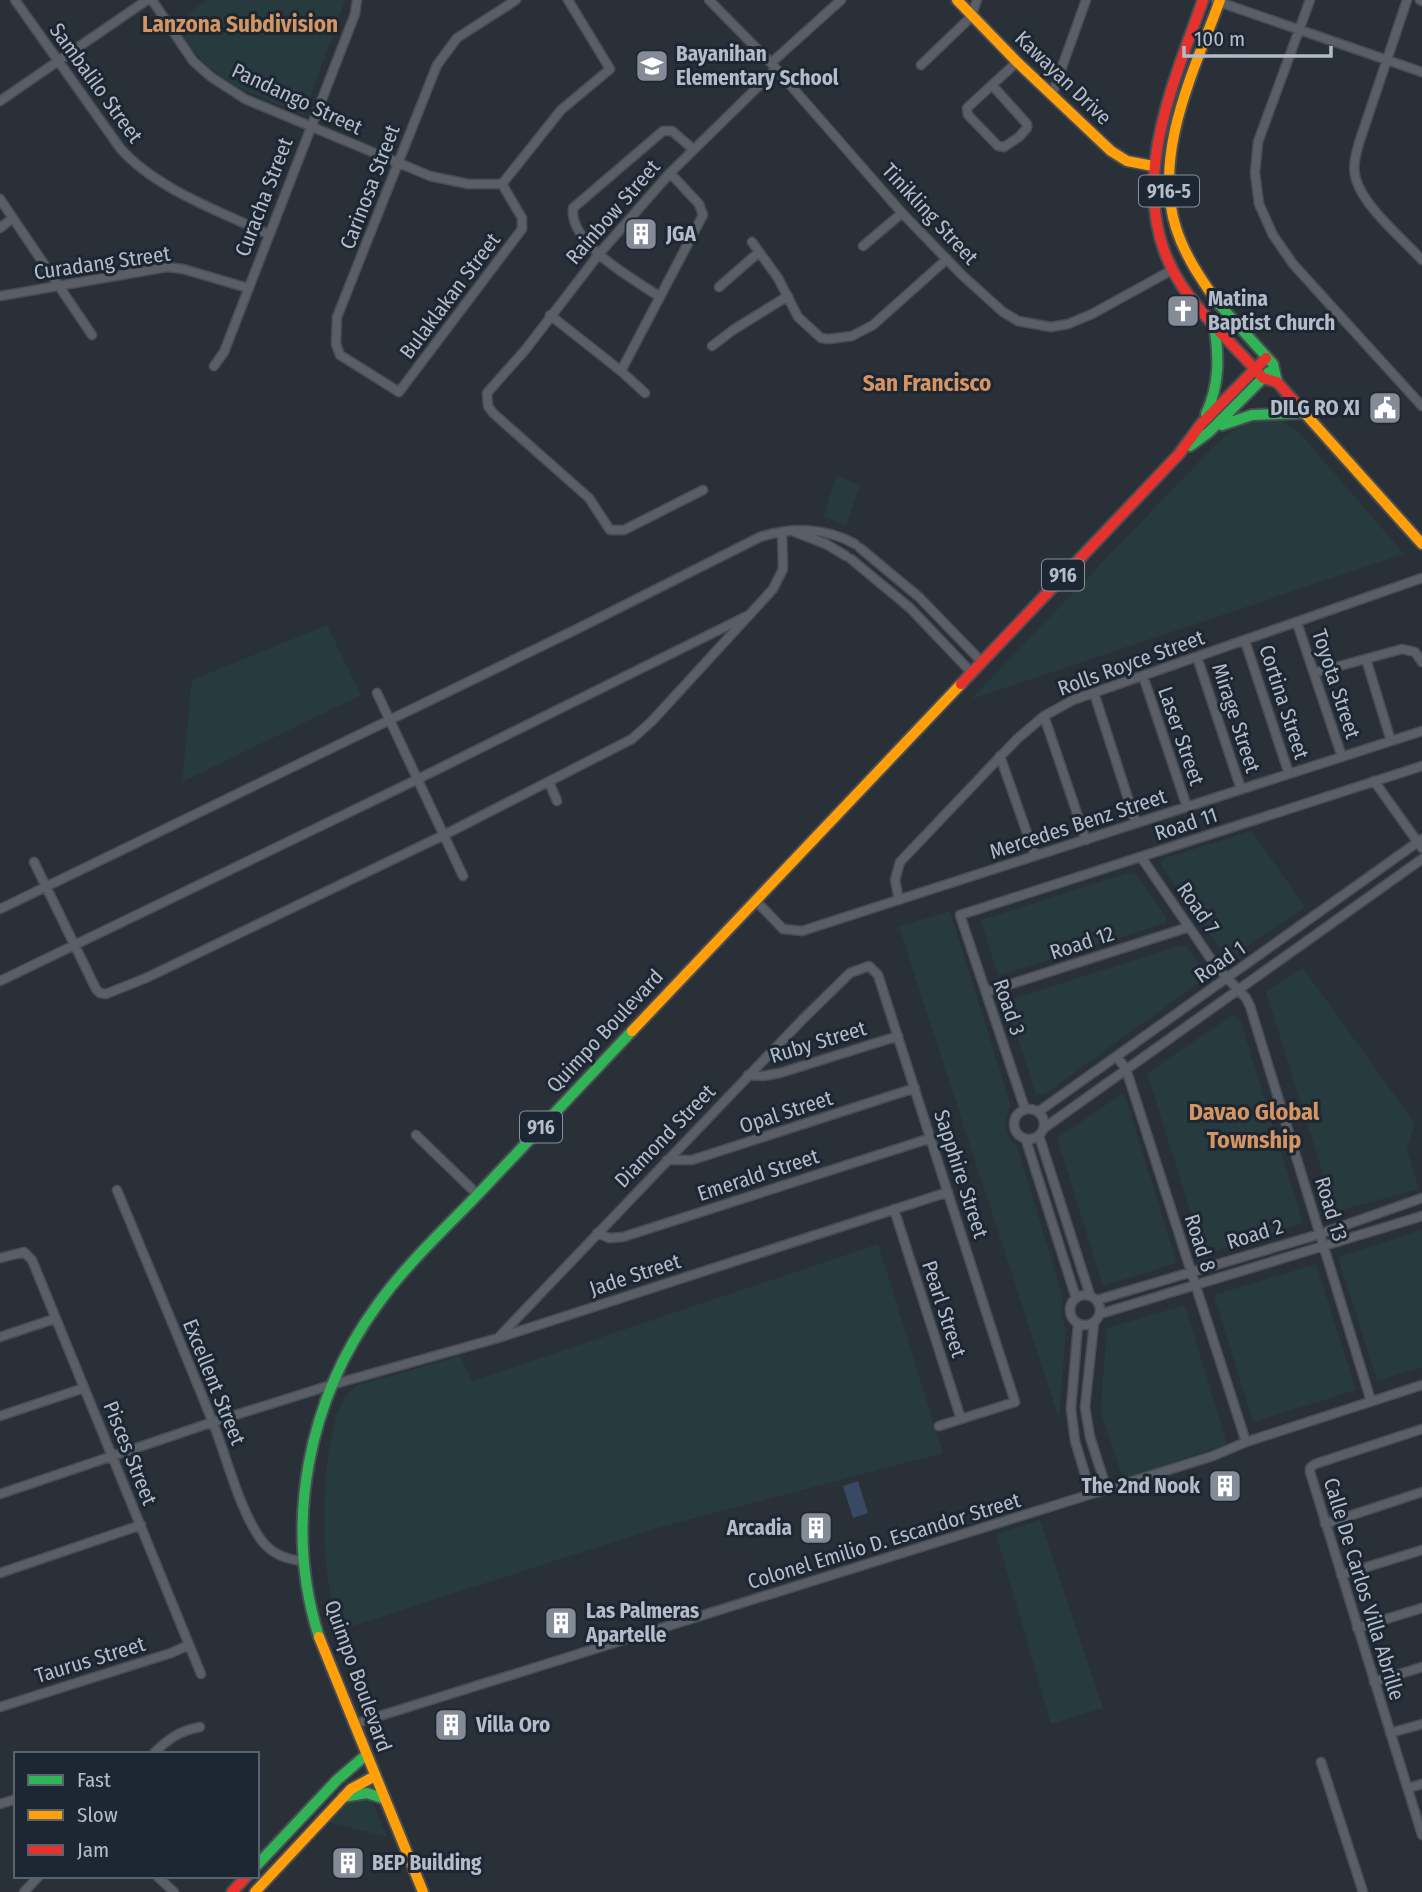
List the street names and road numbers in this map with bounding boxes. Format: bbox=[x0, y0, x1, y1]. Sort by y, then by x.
street label: Sambalilo Street bbox=[44, 18, 148, 148]
street label: Kawayan Drive bbox=[1009, 25, 1117, 131]
street label: Pandango Street bbox=[228, 57, 367, 141]
street label: Carinosa Street bbox=[334, 121, 406, 253]
street label: Curacha Street bbox=[229, 134, 299, 260]
street label: Rainbow Street bbox=[560, 154, 666, 270]
street label: Tinikling Street bbox=[876, 158, 984, 270]
road number: 916-5 bbox=[1139, 176, 1199, 206]
street label: Bulaklakan Street bbox=[394, 228, 506, 364]
street label: Curadang Street bbox=[32, 241, 172, 285]
road number: 916 bbox=[1042, 560, 1084, 590]
street label: Rolls Royce Street bbox=[1054, 624, 1208, 702]
street label: Toyota Street bbox=[1306, 626, 1366, 742]
street label: Cortina Street bbox=[1253, 642, 1315, 763]
street label: Mirage Street bbox=[1206, 660, 1266, 776]
street label: Laser Street bbox=[1152, 683, 1210, 789]
street label: Mercedes Benz Street bbox=[986, 783, 1170, 865]
street label: Road 11 bbox=[1151, 802, 1221, 846]
street label: Road 7 bbox=[1171, 877, 1225, 939]
street label: Road 12 bbox=[1047, 920, 1117, 966]
street label: Road 1 bbox=[1189, 935, 1251, 989]
street label: Quimpo Boulevard bbox=[541, 964, 669, 1098]
street label: Road 3 bbox=[987, 975, 1031, 1039]
street label: Ruby Street bbox=[767, 1015, 869, 1069]
street label: Diamond Street bbox=[609, 1079, 721, 1193]
street label: Opal Street bbox=[736, 1085, 836, 1139]
street label: Sapphire Street bbox=[928, 1107, 994, 1241]
road number: 916 bbox=[520, 1112, 562, 1142]
street label: Emerald Street bbox=[694, 1143, 822, 1207]
street label: Road 13 bbox=[1309, 1174, 1353, 1244]
street label: Road 8 bbox=[1179, 1211, 1221, 1275]
street label: Road 2 bbox=[1224, 1213, 1286, 1255]
street label: Jade Street bbox=[586, 1248, 684, 1302]
street label: Pearl Street bbox=[916, 1257, 972, 1361]
street label: Excellent Street bbox=[177, 1315, 251, 1449]
street label: Pisces Street bbox=[97, 1397, 163, 1509]
street label: Calle De Carlos Villa Abrille bbox=[1318, 1475, 1410, 1703]
street label: Colonel Emilio D. Escandor Street bbox=[744, 1487, 1024, 1595]
street label: Quimpo Boulevard bbox=[319, 1597, 397, 1755]
street label: Taurus Street bbox=[32, 1631, 148, 1689]

